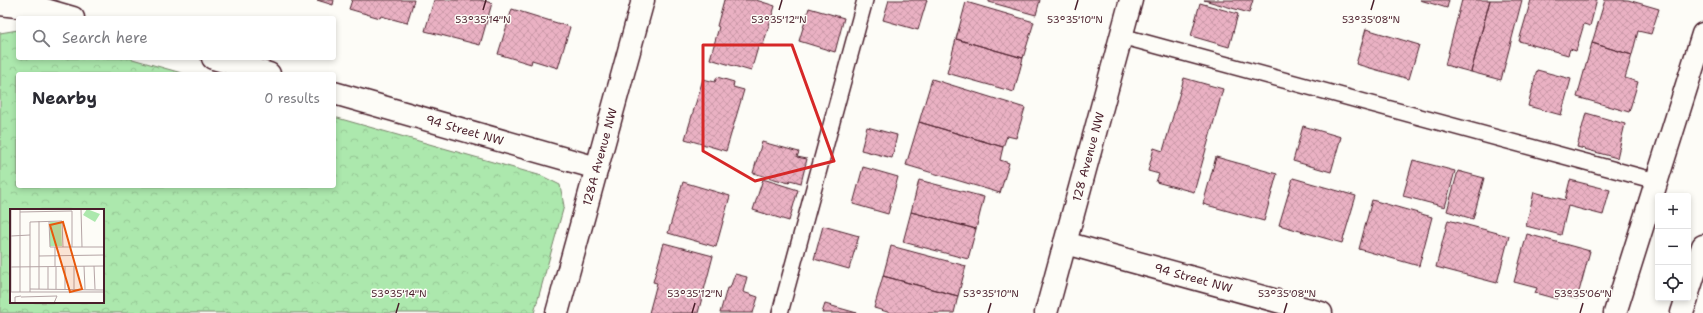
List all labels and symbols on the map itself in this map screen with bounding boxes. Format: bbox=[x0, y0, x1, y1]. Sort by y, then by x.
text: 53°35'14"N bbox=[455, 13, 511, 26]
text: 53°35'12"N bbox=[751, 13, 807, 26]
text: 53°35'10"N bbox=[1047, 13, 1103, 26]
text: 53°35'08"N bbox=[1342, 13, 1400, 26]
street label: 128A Avenue NW bbox=[579, 106, 621, 208]
street label: 128 Avenue NW bbox=[1069, 110, 1108, 203]
street label: 94 Street NW bbox=[424, 112, 506, 149]
inset map bbox=[10, 209, 104, 303]
street label: 94 Street NW bbox=[1152, 260, 1234, 296]
text: 53°35'14"N bbox=[371, 287, 427, 300]
text: 53°35'12"N bbox=[667, 287, 723, 300]
text: 53°35'10"N bbox=[963, 287, 1019, 300]
text: 53°35'08"N bbox=[1258, 287, 1316, 300]
text: 53°35'06"N bbox=[1554, 287, 1612, 300]

